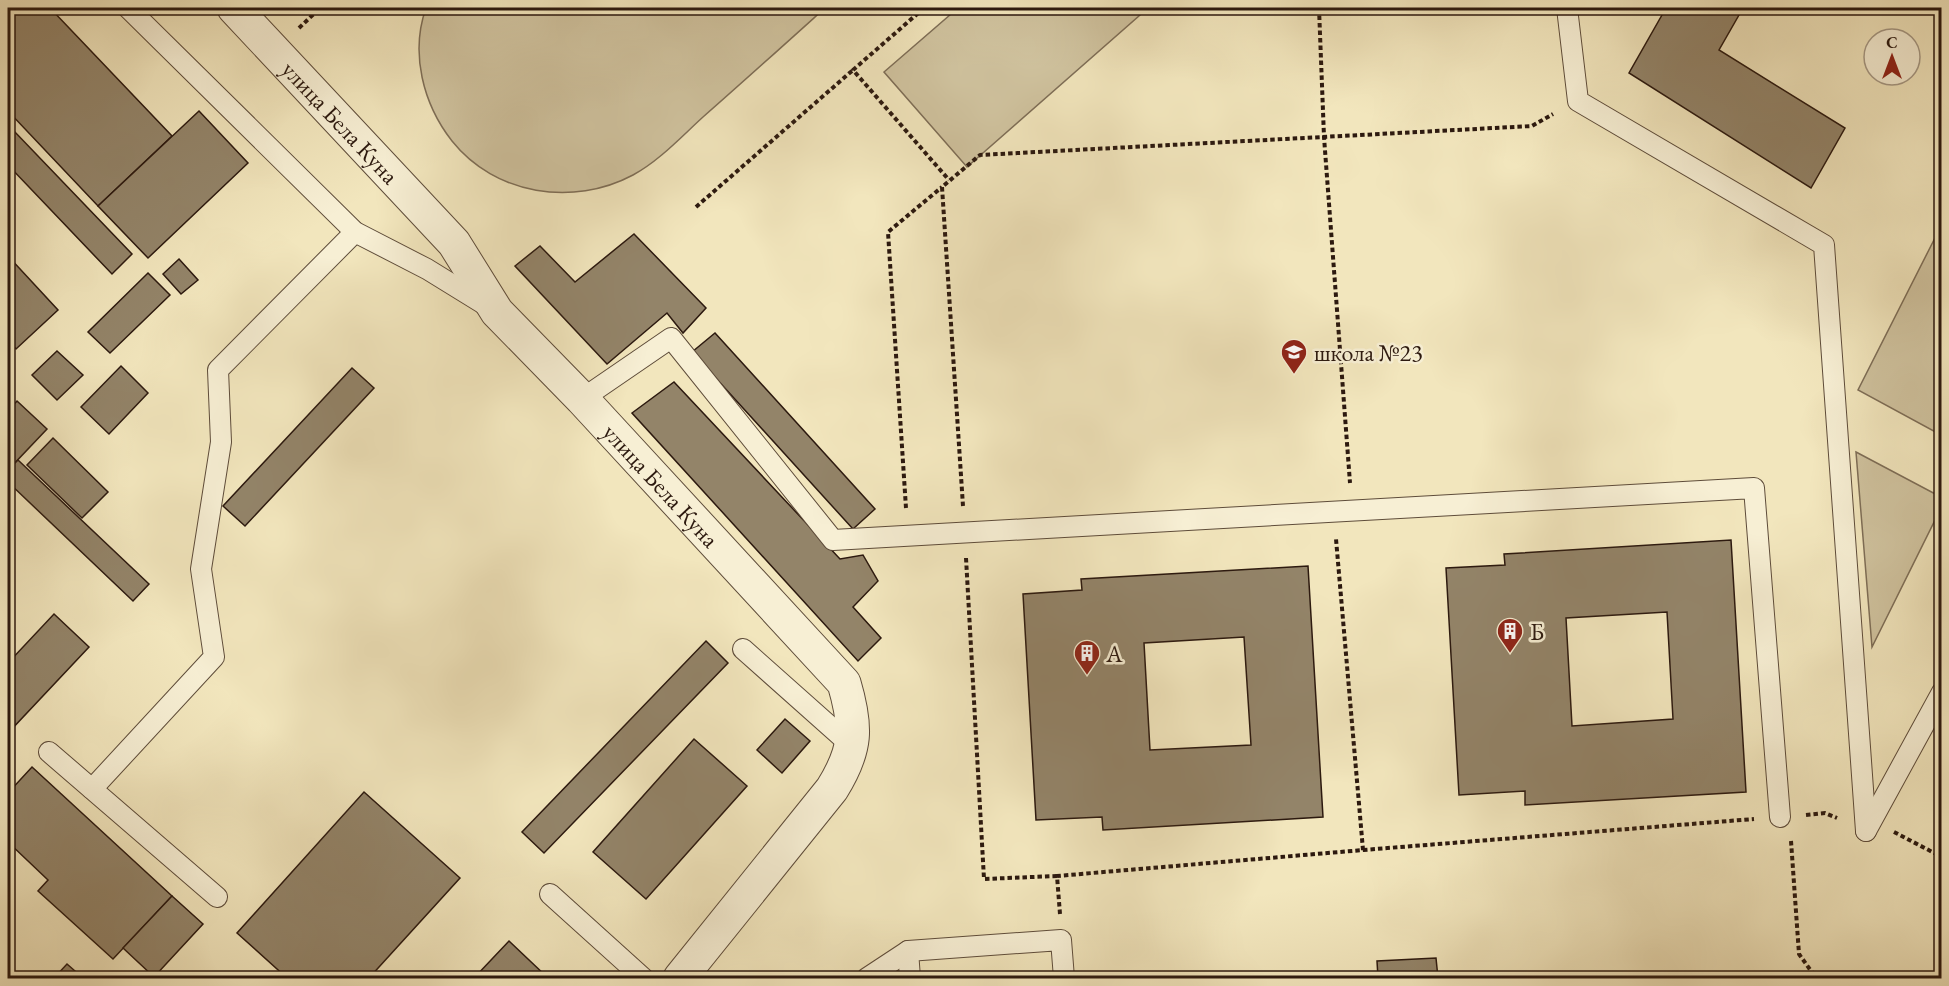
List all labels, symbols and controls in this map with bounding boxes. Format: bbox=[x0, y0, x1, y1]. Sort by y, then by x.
north arrow bbox=[1862, 27, 1922, 87]
text: С bbox=[1886, 32, 1898, 53]
street label: улица Бела Куна bbox=[275, 54, 406, 190]
school or university icon: школа №23 bbox=[1279, 337, 1309, 375]
place label: школа №23 bbox=[1314, 337, 1423, 368]
street label: улица Бела Куна bbox=[597, 417, 727, 554]
building icon: Б bbox=[1495, 616, 1525, 654]
place label: Б bbox=[1530, 616, 1544, 647]
building icon: А bbox=[1072, 638, 1102, 676]
place label: А bbox=[1105, 638, 1123, 669]

